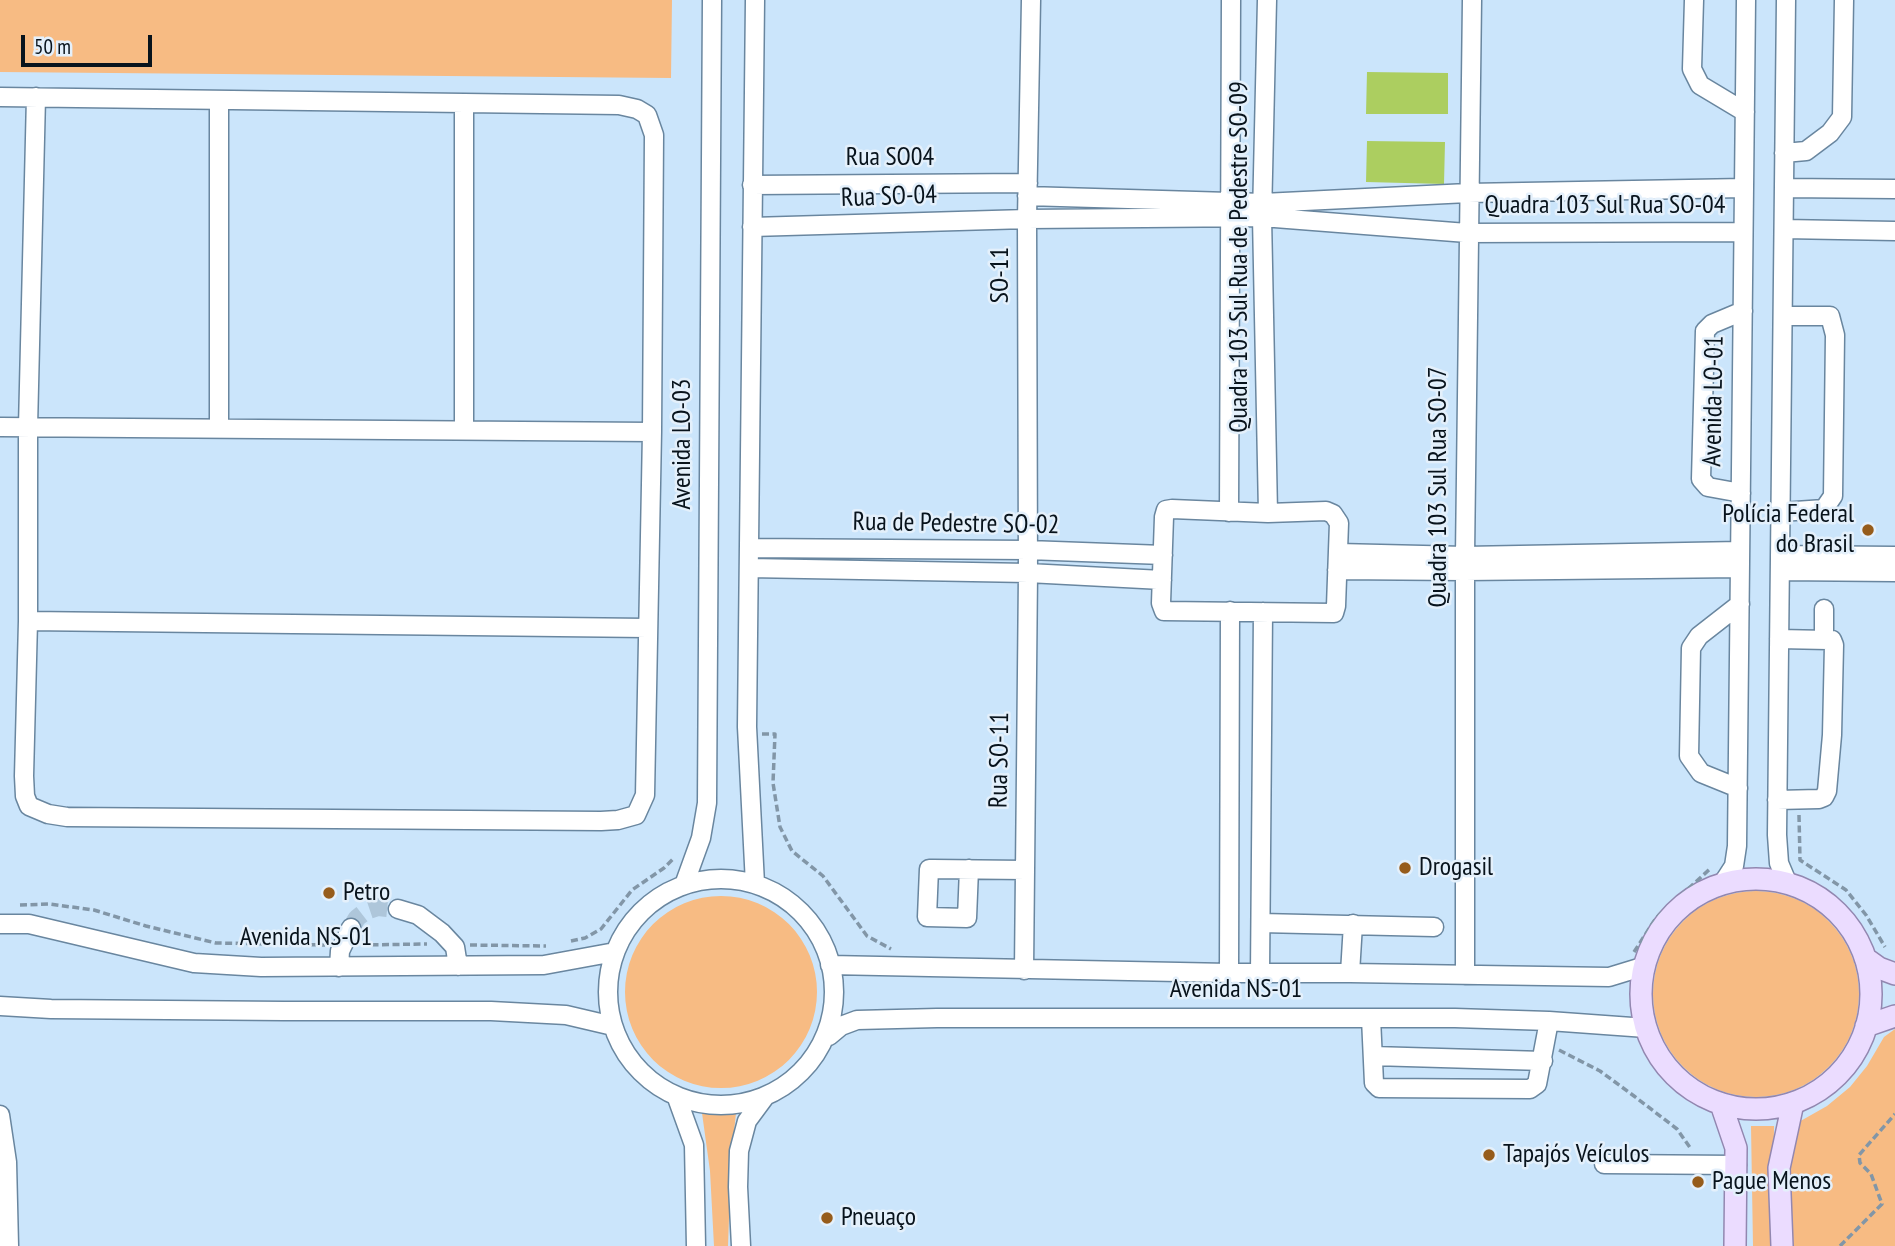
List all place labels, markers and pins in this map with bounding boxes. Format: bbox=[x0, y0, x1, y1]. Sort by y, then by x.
place label: Polícia Federal do Brasil bbox=[1722, 499, 1854, 560]
marker: Polícia Federal do Brasil bbox=[1860, 522, 1876, 538]
place label: Drogasil bbox=[1419, 852, 1493, 884]
marker: Drogasil bbox=[1397, 860, 1413, 876]
place label: Petro bbox=[343, 877, 390, 909]
marker: Petro bbox=[321, 885, 337, 901]
place label: Tapajós Veículos bbox=[1503, 1139, 1649, 1171]
marker: Tapajós Veículos bbox=[1481, 1147, 1497, 1163]
place label: Pague Menos bbox=[1712, 1166, 1831, 1198]
marker: Pague Menos bbox=[1690, 1174, 1706, 1190]
place label: Pneuaço bbox=[841, 1202, 916, 1234]
marker: Pneuaço bbox=[819, 1210, 835, 1226]

